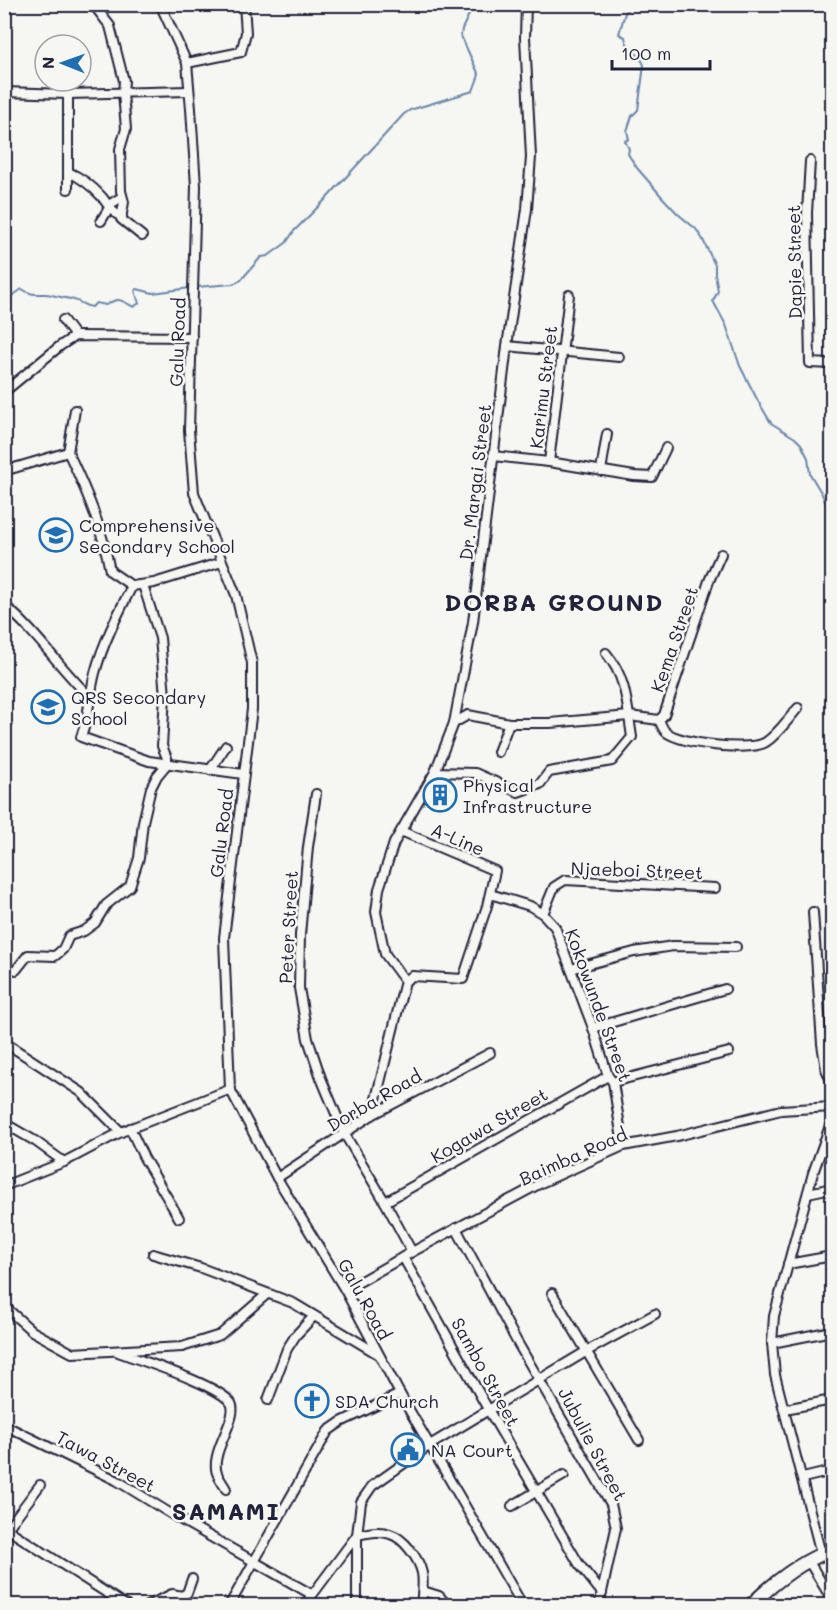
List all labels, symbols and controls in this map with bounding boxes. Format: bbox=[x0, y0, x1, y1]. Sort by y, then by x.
north arrow bbox=[33, 33, 93, 93]
scale bar bbox=[612, 33, 710, 71]
text: 100 m bbox=[621, 41, 671, 65]
text: N bbox=[37, 56, 58, 69]
street label: Dapie Street bbox=[781, 205, 807, 319]
street label: Galu Road bbox=[163, 297, 191, 387]
street label: Karimu Street bbox=[524, 324, 562, 450]
street label: Dr. Margai Street bbox=[454, 402, 496, 562]
place label: Comprehensive Secondary School bbox=[79, 513, 235, 558]
school or university icon: Comprehensive Secondary School bbox=[38, 517, 74, 553]
street label: Kema Street bbox=[645, 583, 703, 695]
district label: DORBA GROUND bbox=[444, 586, 664, 617]
place label: QRS Secondary School bbox=[71, 685, 206, 730]
school or university icon: QRS Secondary School bbox=[30, 689, 66, 725]
place label: Physical Infrastructure bbox=[463, 773, 592, 818]
building icon: Physical Infrastructure bbox=[422, 777, 458, 813]
street label: Galu Road bbox=[204, 787, 238, 879]
street label: A-Line bbox=[427, 817, 489, 861]
street label: Njaeboi Street bbox=[570, 856, 704, 884]
street label: Peter Street bbox=[273, 870, 303, 984]
street label: Kokowunde Street bbox=[560, 925, 638, 1085]
street label: Dorba Road bbox=[322, 1063, 426, 1137]
street label: Kogawa Street bbox=[426, 1082, 552, 1168]
street label: Baimba Road bbox=[515, 1122, 631, 1190]
street label: Galu Road bbox=[333, 1254, 397, 1344]
street label: Sambo Street bbox=[446, 1313, 526, 1431]
church icon: SDA Church bbox=[294, 1383, 330, 1419]
street label: Jubulie Street bbox=[553, 1383, 633, 1505]
place label: SDA Church bbox=[335, 1389, 438, 1413]
street label: Tawa Street bbox=[52, 1425, 160, 1497]
public building icon: NA Court bbox=[390, 1432, 426, 1468]
place label: NA Court bbox=[431, 1438, 513, 1462]
district label: SAMAMI bbox=[172, 1495, 280, 1526]

